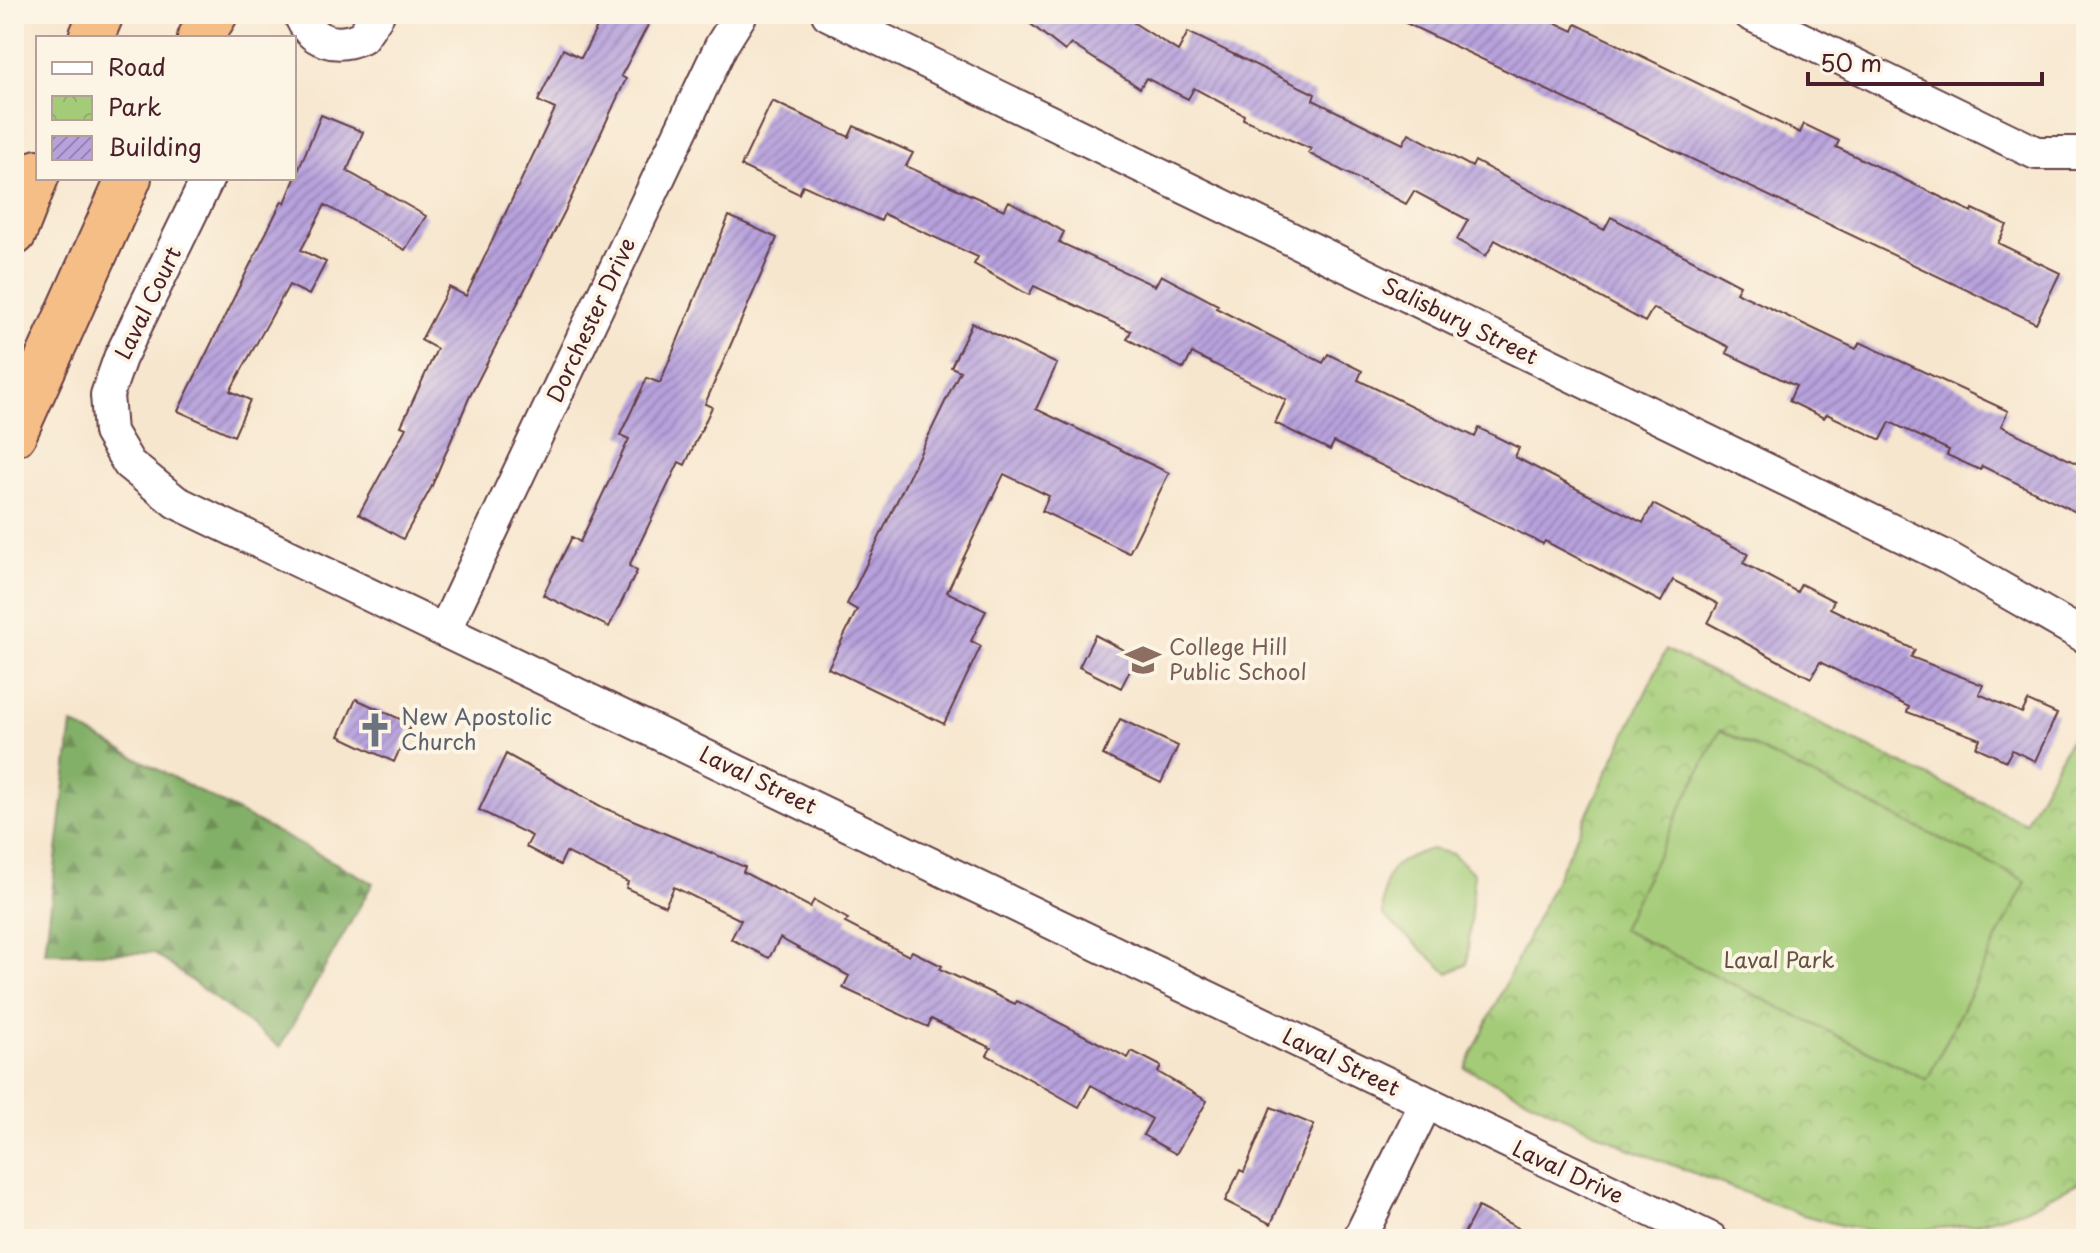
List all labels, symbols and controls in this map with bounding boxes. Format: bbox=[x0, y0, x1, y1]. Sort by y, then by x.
legend bbox=[36, 36, 296, 180]
scale bar bbox=[1808, 36, 2042, 86]
text: 50 m bbox=[1820, 44, 1882, 80]
text: Road bbox=[108, 48, 166, 84]
text: Park bbox=[108, 88, 162, 124]
text: Building bbox=[108, 128, 202, 164]
street label: Dorchester Drive bbox=[537, 232, 642, 407]
street label: Laval Court bbox=[105, 240, 188, 364]
street label: Salisbury Street bbox=[1377, 268, 1544, 372]
place label: College Hill Public School bbox=[1169, 629, 1307, 687]
school or university icon: College Hill Public School bbox=[1124, 641, 1162, 679]
place label: New Apostolic Church bbox=[401, 699, 552, 757]
church icon: New Apostolic Church bbox=[356, 711, 394, 749]
street label: Laval Street bbox=[694, 736, 823, 821]
park label: Laval Park bbox=[1723, 942, 1835, 975]
street label: Laval Street bbox=[1277, 1018, 1406, 1103]
street label: Laval Drive bbox=[1508, 1131, 1630, 1211]

